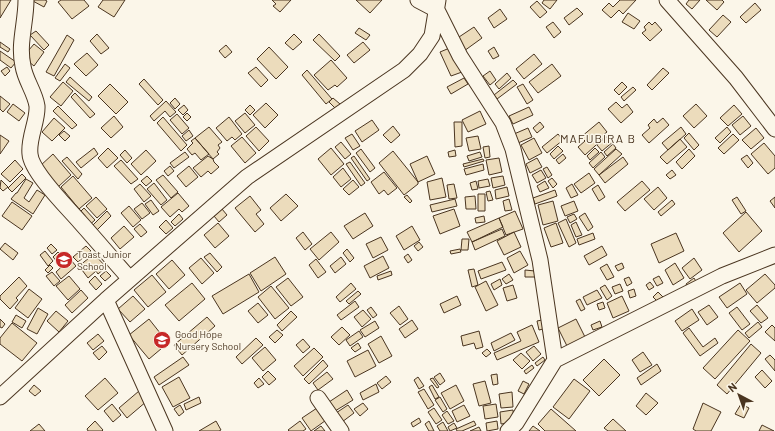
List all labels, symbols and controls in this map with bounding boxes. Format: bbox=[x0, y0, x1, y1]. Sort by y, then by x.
district label: MAFUBIRA B bbox=[560, 131, 636, 145]
place label: Toast Junior School bbox=[77, 248, 132, 272]
school or university icon: Toast Junior School bbox=[54, 250, 74, 270]
place label: Good Hope Nursery School bbox=[175, 328, 241, 352]
school or university icon: Good Hope Nursery School bbox=[152, 330, 172, 350]
north arrow bbox=[719, 375, 759, 415]
text: N bbox=[725, 380, 739, 394]

